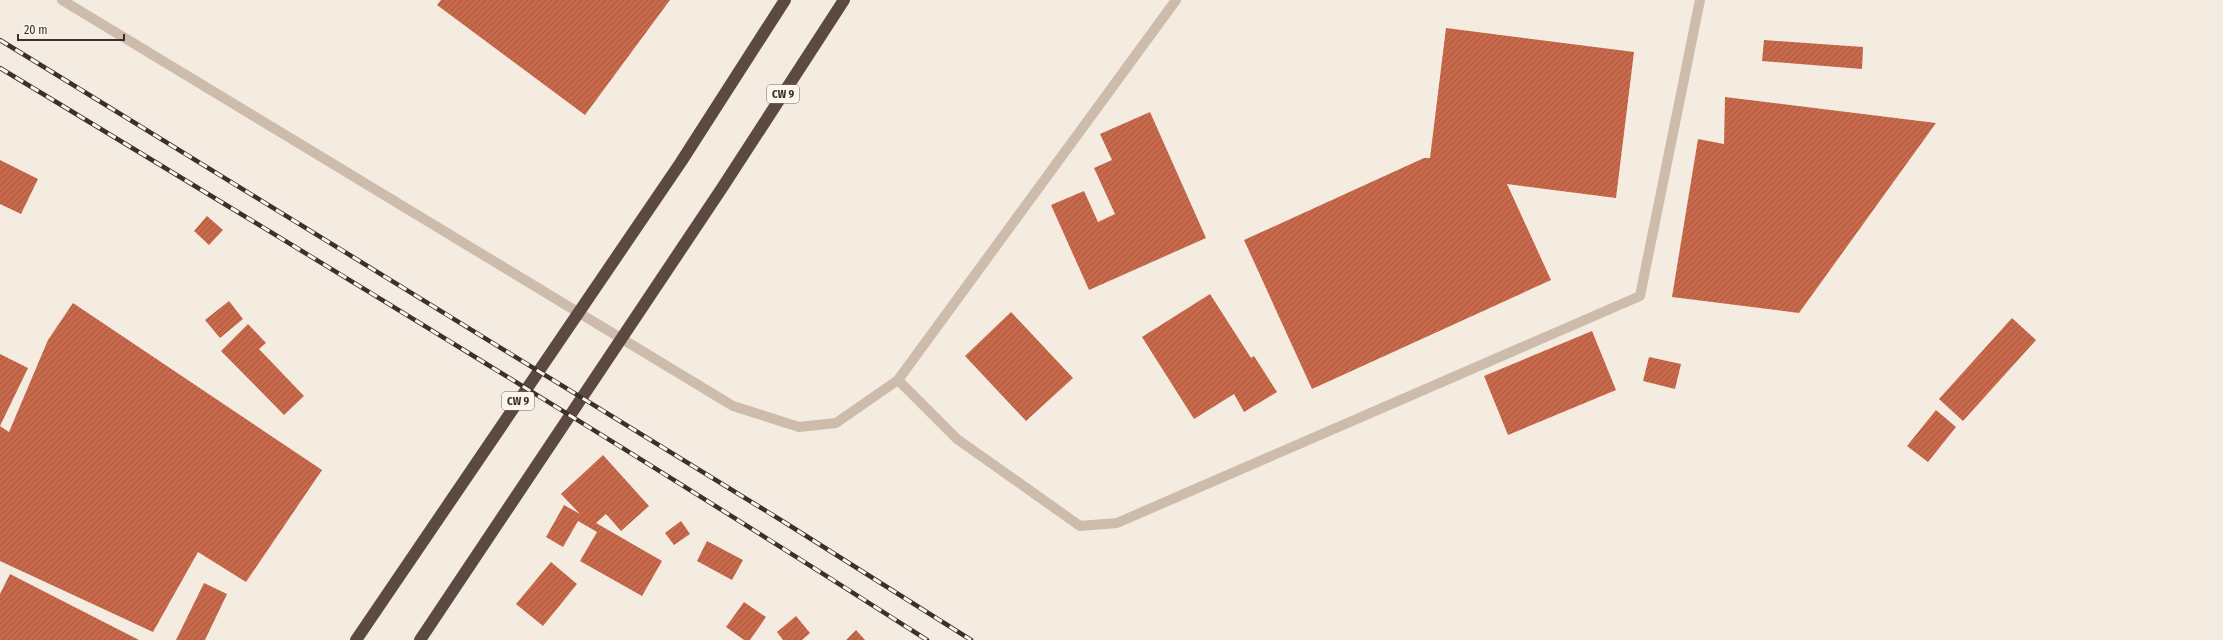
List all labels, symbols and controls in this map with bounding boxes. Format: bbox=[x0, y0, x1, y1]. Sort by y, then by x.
scale bar bbox=[18, 16, 124, 42]
text: 20 m bbox=[24, 23, 48, 37]
road number: CW 9 bbox=[767, 85, 799, 103]
road number: CW 9 bbox=[502, 392, 534, 410]

